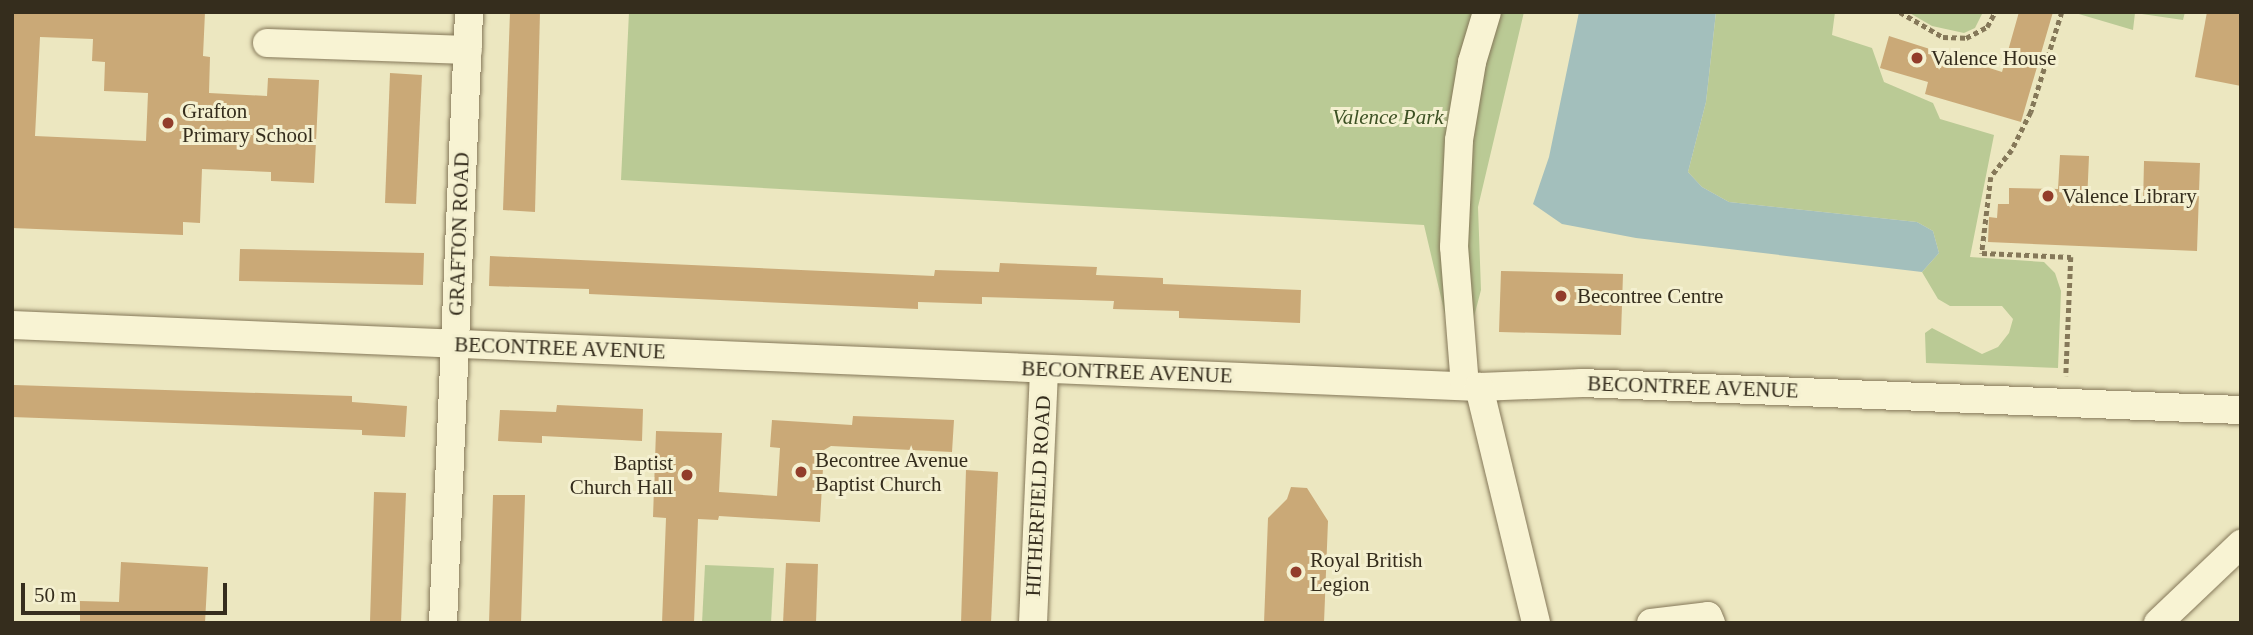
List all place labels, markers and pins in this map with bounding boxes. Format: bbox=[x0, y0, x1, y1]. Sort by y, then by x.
place label: Valence House bbox=[1931, 45, 2056, 71]
marker: Valence House bbox=[1909, 50, 1925, 66]
place label: Grafton Primary School bbox=[182, 98, 313, 148]
marker: Grafton Primary School bbox=[160, 115, 176, 131]
place label: Valence Library bbox=[2062, 183, 2197, 209]
marker: Valence Library bbox=[2040, 188, 2056, 204]
place label: Becontree Centre bbox=[1577, 283, 1723, 309]
marker: Becontree Centre bbox=[1551, 286, 1571, 306]
place label: Becontree Avenue Baptist Church bbox=[815, 447, 969, 497]
place label: Baptist Church Hall bbox=[570, 450, 673, 500]
marker: Becontree Avenue Baptist Church bbox=[793, 464, 809, 480]
marker: Baptist Church Hall bbox=[679, 467, 695, 483]
place label: Royal British Legion bbox=[1310, 547, 1423, 597]
marker: Royal British Legion bbox=[1288, 564, 1304, 580]

